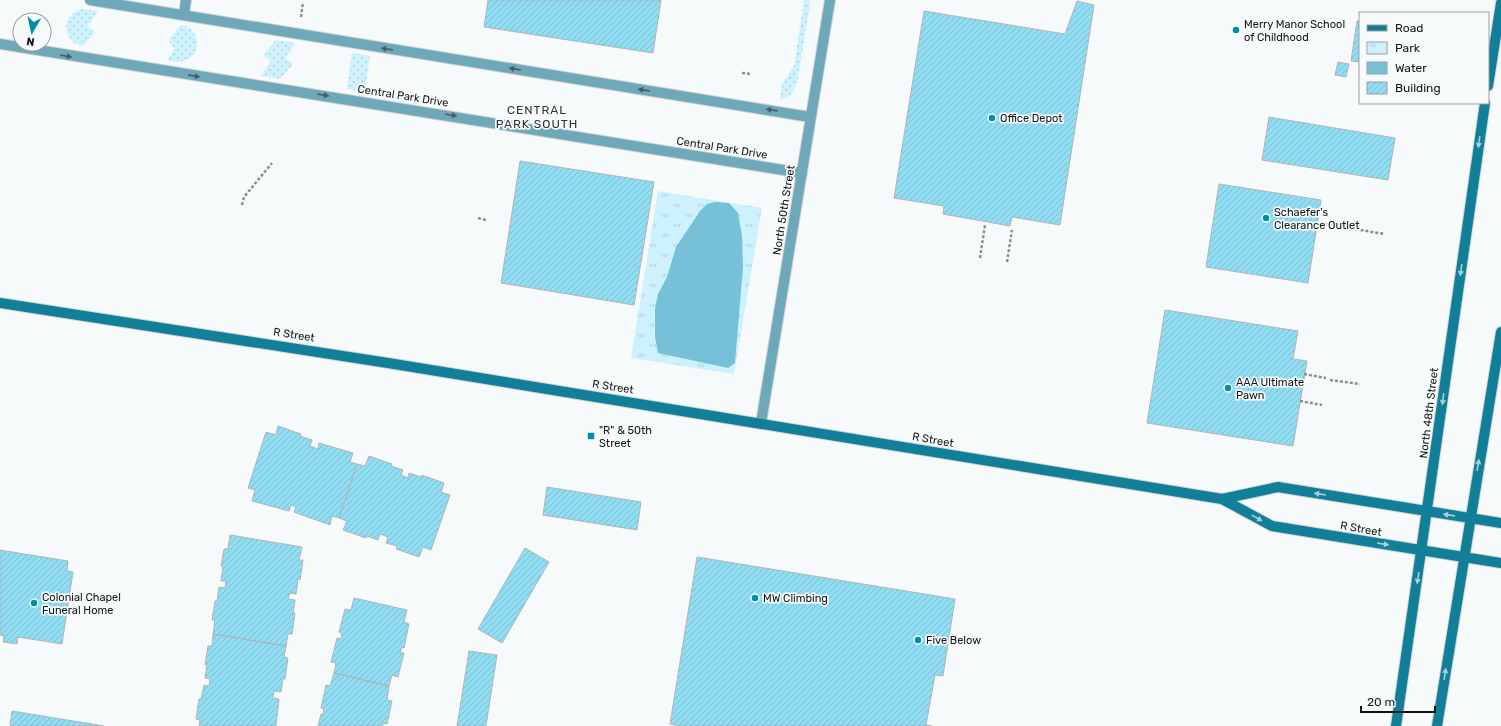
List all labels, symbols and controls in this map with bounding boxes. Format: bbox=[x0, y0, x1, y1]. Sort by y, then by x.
north arrow bbox=[12, 12, 52, 52]
legend bbox=[1359, 12, 1489, 104]
place label: Merry Manor School of Childhood bbox=[1244, 18, 1345, 44]
text: Road bbox=[1395, 21, 1423, 35]
marker: Merry Manor School of Childhood bbox=[1231, 25, 1241, 35]
text: N bbox=[26, 34, 35, 48]
text: Park bbox=[1395, 41, 1421, 55]
one-way arrow bbox=[381, 46, 393, 52]
one-way arrow bbox=[60, 53, 72, 59]
text: Water bbox=[1395, 61, 1427, 75]
one-way arrow bbox=[509, 66, 521, 72]
one-way arrow bbox=[188, 73, 200, 79]
text: Building bbox=[1395, 81, 1441, 95]
street label: Central Park Drive bbox=[357, 82, 449, 110]
one-way arrow bbox=[638, 86, 650, 92]
one-way arrow bbox=[317, 92, 329, 98]
district label: CENTRAL PARK SOUTH bbox=[496, 103, 578, 131]
one-way arrow bbox=[766, 107, 778, 113]
place label: Office Depot bbox=[1000, 112, 1063, 125]
one-way arrow bbox=[445, 113, 457, 119]
marker: Office Depot bbox=[987, 113, 997, 123]
street label: Central Park Drive bbox=[676, 134, 768, 162]
one-way arrow bbox=[1476, 135, 1482, 148]
street label: North 50th Street bbox=[770, 163, 798, 256]
place label: Schaefer's Clearance Outlet bbox=[1274, 206, 1360, 232]
marker: Schaefer's Clearance Outlet bbox=[1261, 213, 1271, 223]
one-way arrow bbox=[1458, 264, 1464, 276]
street label: R Street bbox=[272, 325, 316, 345]
street label: North 48th Street bbox=[1417, 366, 1441, 459]
place label: AAA Ultimate Pawn bbox=[1236, 376, 1304, 402]
street label: R Street bbox=[591, 377, 635, 397]
marker: AAA Ultimate Pawn bbox=[1223, 383, 1233, 393]
one-way arrow bbox=[1440, 393, 1447, 405]
place label: "R" & 50th Street bbox=[599, 424, 652, 450]
street label: R Street bbox=[911, 430, 955, 450]
marker: "R" & 50th Street bbox=[586, 431, 596, 441]
one-way arrow bbox=[1476, 459, 1482, 472]
one-way arrow bbox=[1314, 491, 1326, 497]
one-way arrow bbox=[1443, 512, 1455, 518]
one-way arrow bbox=[1251, 514, 1262, 521]
street label: R Street bbox=[1339, 519, 1383, 539]
one-way arrow bbox=[1377, 541, 1389, 547]
one-way arrow bbox=[1415, 572, 1421, 584]
place label: Colonial Chapel Funeral Home bbox=[42, 591, 121, 617]
place label: MW Climbing bbox=[763, 592, 828, 605]
marker: MW Climbing bbox=[750, 593, 760, 603]
marker: Colonial Chapel Funeral Home bbox=[29, 598, 39, 608]
place label: Five Below bbox=[926, 634, 981, 647]
marker: Five Below bbox=[913, 635, 923, 645]
one-way arrow bbox=[1442, 668, 1448, 680]
scale bar bbox=[1361, 688, 1435, 714]
text: 20 m bbox=[1367, 695, 1395, 709]

